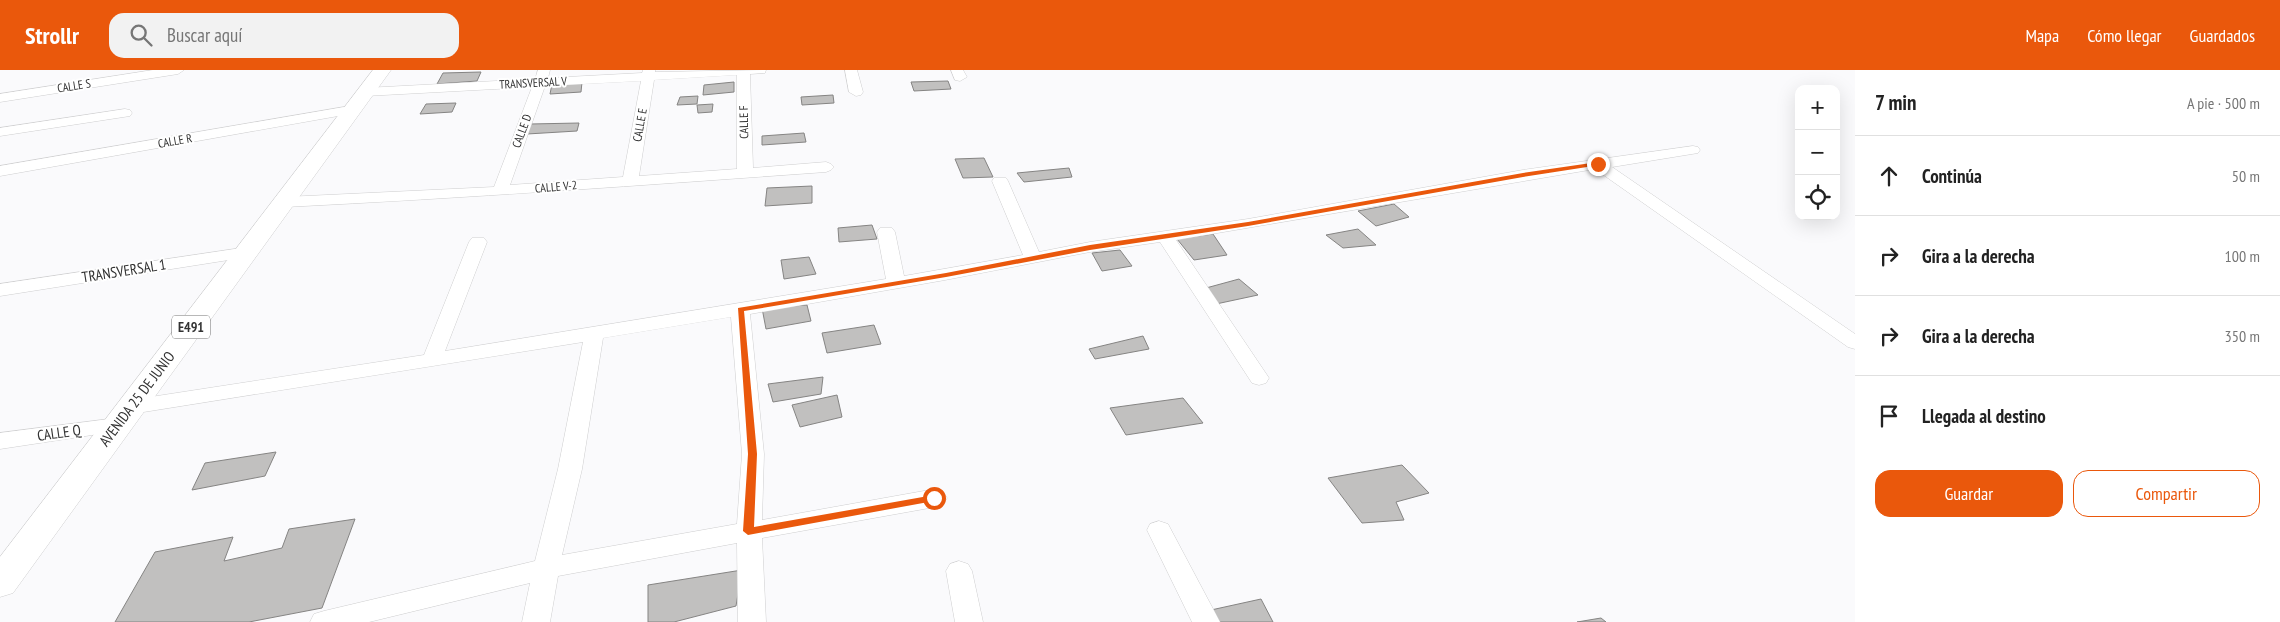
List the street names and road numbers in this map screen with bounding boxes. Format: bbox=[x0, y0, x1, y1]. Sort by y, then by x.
street label: TRANSVERSAL V bbox=[499, 73, 568, 92]
street label: CALLE S bbox=[56, 75, 92, 96]
street label: CALLE F bbox=[736, 105, 751, 139]
street label: CALLE E bbox=[629, 107, 650, 143]
street label: CALLE D bbox=[509, 112, 535, 150]
street label: CALLE R bbox=[157, 130, 193, 151]
street label: CALLE V-2 bbox=[534, 177, 578, 196]
street label: TRANSVERSAL 1 bbox=[81, 254, 167, 287]
road number: E491 bbox=[172, 316, 210, 338]
street label: AVENIDA 25 DE JUNIO bbox=[95, 347, 179, 450]
street label: CALLE Q bbox=[36, 420, 83, 445]

